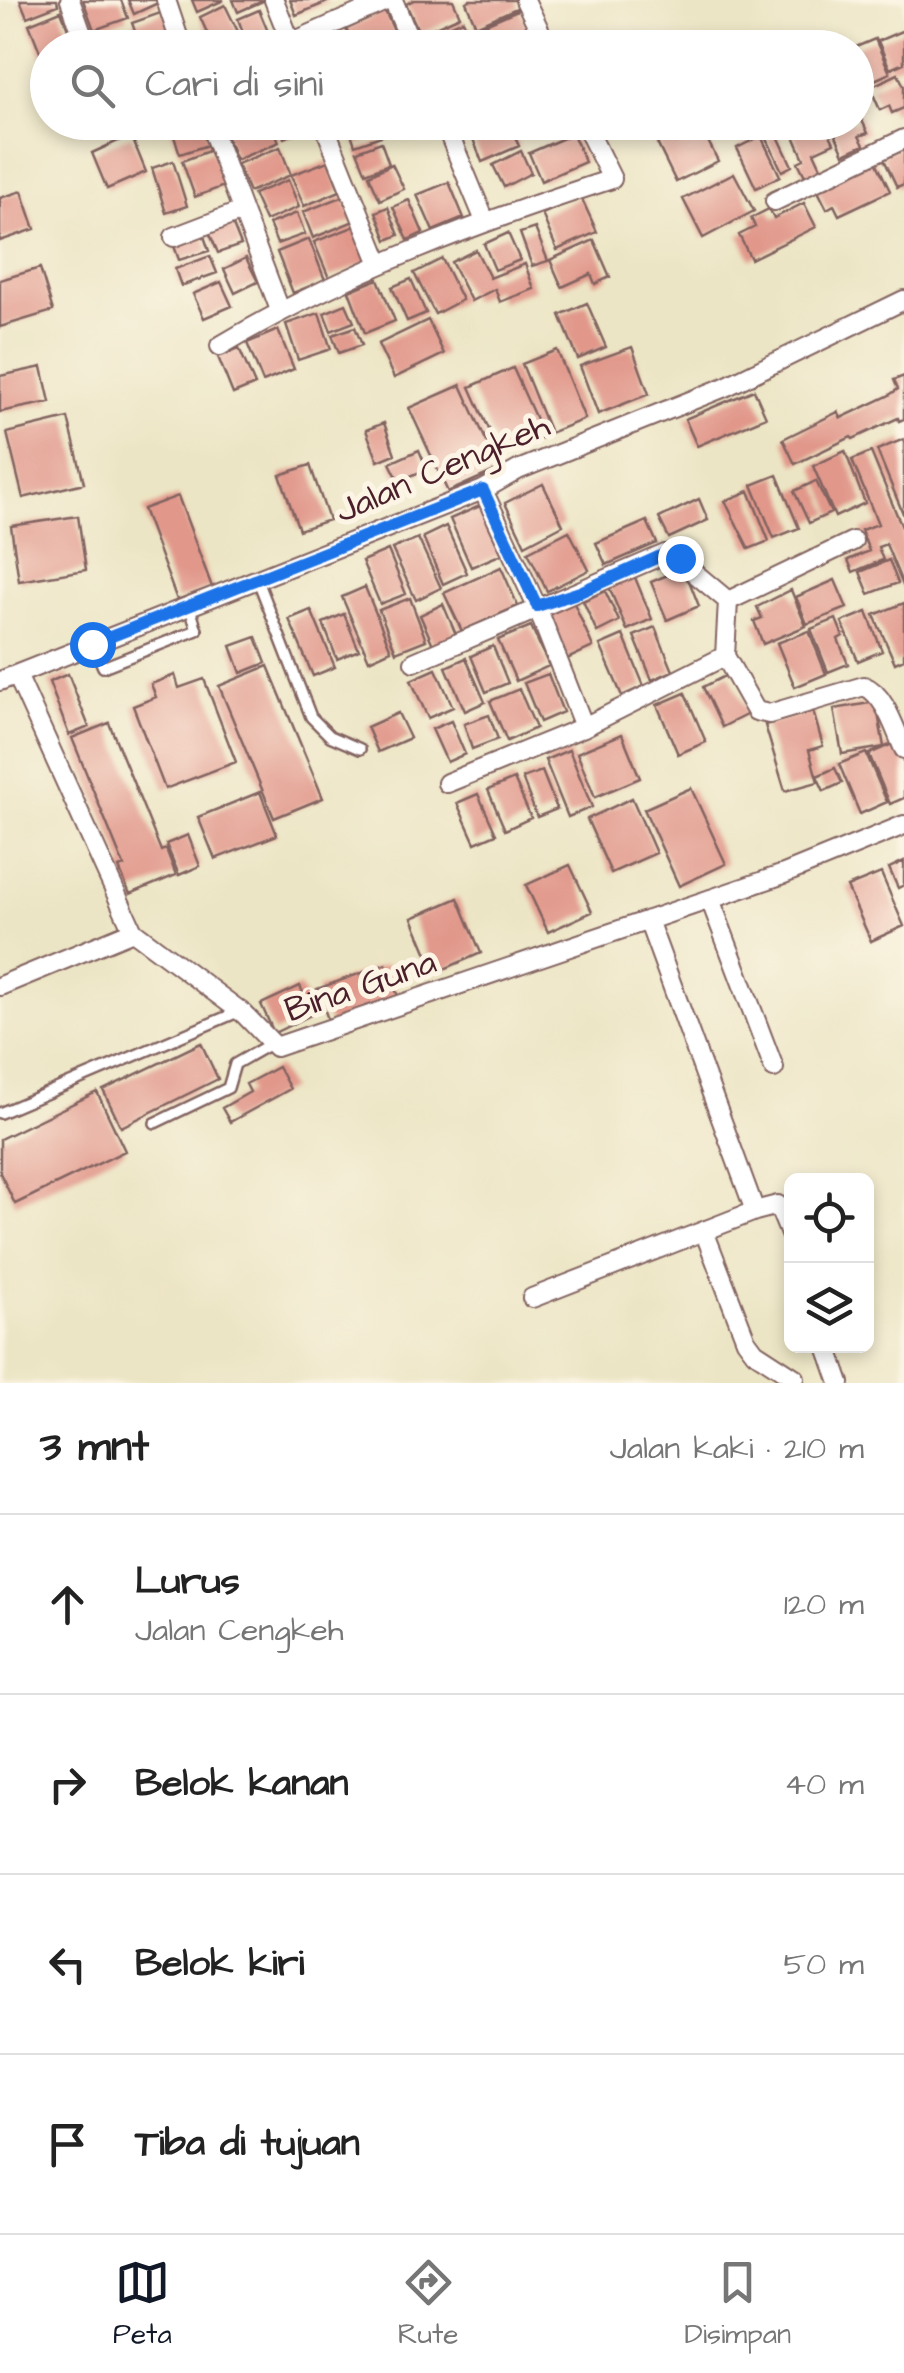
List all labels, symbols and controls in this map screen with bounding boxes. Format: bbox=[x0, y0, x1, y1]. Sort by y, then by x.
search box bbox=[30, 30, 874, 140]
icon: search bbox=[65, 58, 120, 113]
text: Cari di sini bbox=[145, 59, 323, 111]
street label: Jalan Cengkeh bbox=[328, 401, 558, 537]
route end bbox=[658, 536, 704, 582]
route start bbox=[70, 622, 116, 668]
street label: Bina Guna bbox=[278, 938, 443, 1035]
map controls bbox=[784, 1173, 874, 1353]
button: locate bbox=[784, 1173, 874, 1263]
button: layers bbox=[784, 1263, 874, 1353]
text: 3 mnt bbox=[40, 1419, 149, 1477]
text: Jalan kaki · 210 m bbox=[610, 1426, 864, 1471]
text: Lurus bbox=[135, 1556, 240, 1608]
icon: ahead bbox=[40, 1577, 95, 1632]
text: 120 m bbox=[784, 1582, 864, 1627]
text: Jalan Cengkeh bbox=[135, 1608, 344, 1653]
icon: right bbox=[40, 1757, 95, 1812]
text: Belok kanan bbox=[135, 1758, 349, 1810]
text: 40 m bbox=[784, 1762, 864, 1807]
icon: left bbox=[40, 1937, 95, 1992]
text: Belok kiri bbox=[135, 1938, 304, 1990]
text: 50 m bbox=[783, 1942, 864, 1987]
icon: arrive bbox=[40, 2117, 95, 2172]
text: Tiba di tujuan bbox=[135, 2118, 360, 2170]
tab: Peta bbox=[113, 2255, 172, 2354]
tab: Rute bbox=[398, 2255, 458, 2354]
tab: Disimpan bbox=[685, 2255, 791, 2354]

